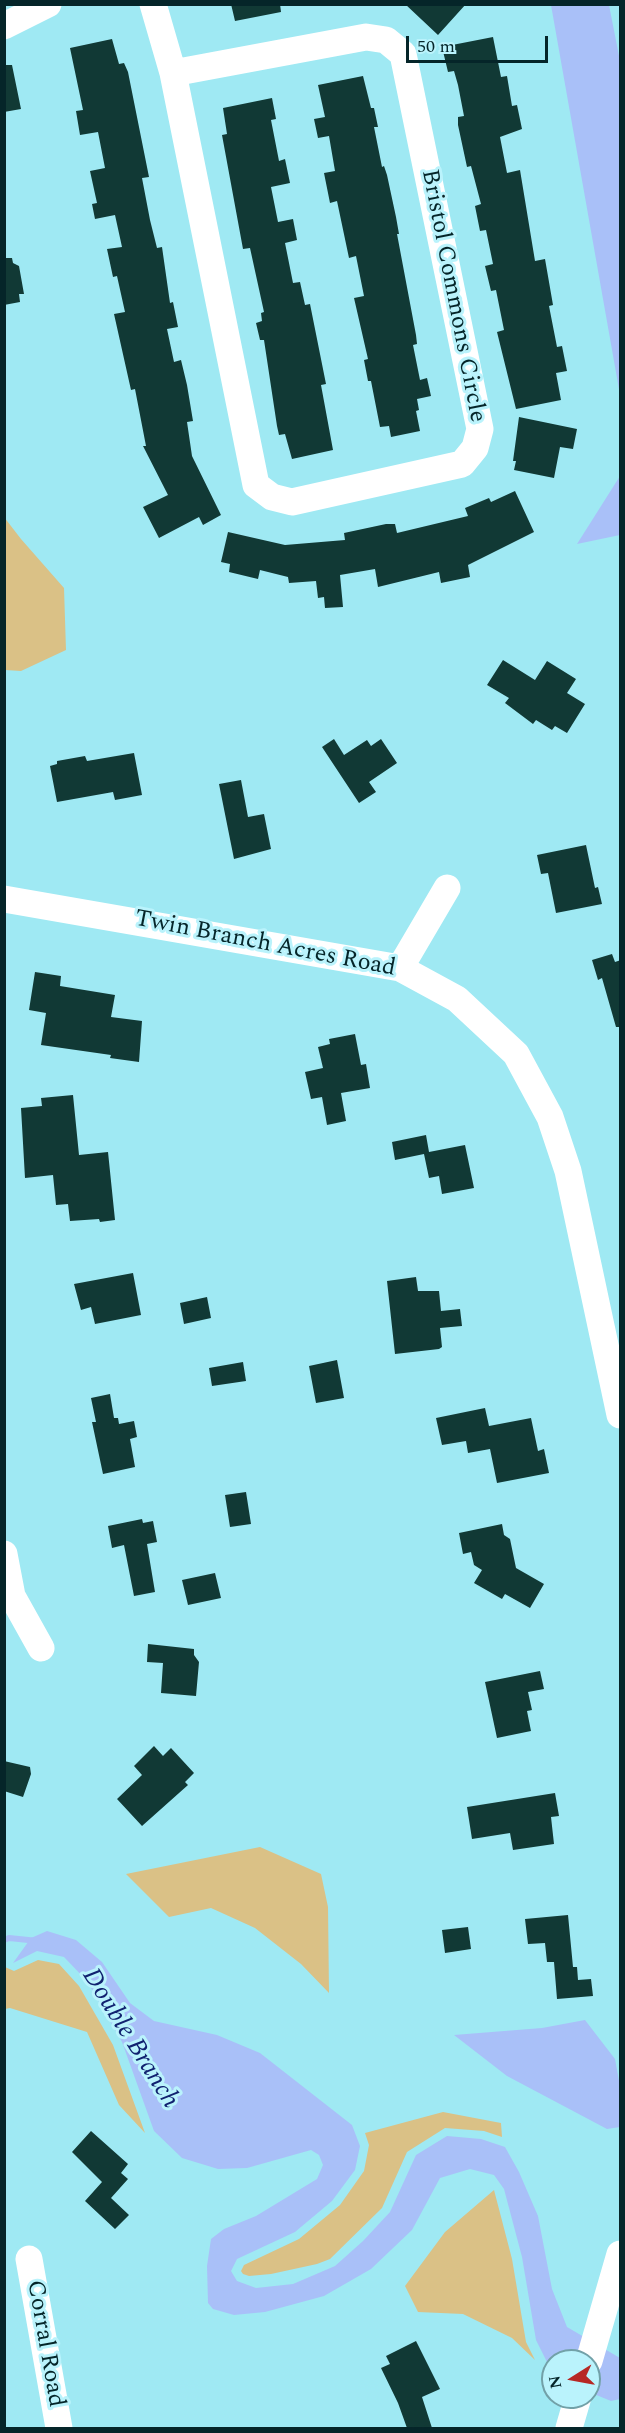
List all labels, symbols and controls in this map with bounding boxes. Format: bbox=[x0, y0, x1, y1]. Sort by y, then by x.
scale bar bbox=[409, 24, 552, 62]
text: 50 m bbox=[417, 33, 455, 60]
street label: Bristol Commons Circle bbox=[413, 167, 491, 425]
street label: Twin Branch Acres Road bbox=[132, 906, 398, 984]
water label: Double Branch bbox=[74, 1963, 184, 2115]
street label: Corral Road bbox=[19, 2278, 69, 2410]
north arrow bbox=[541, 2349, 601, 2409]
text: N bbox=[542, 2373, 568, 2391]

